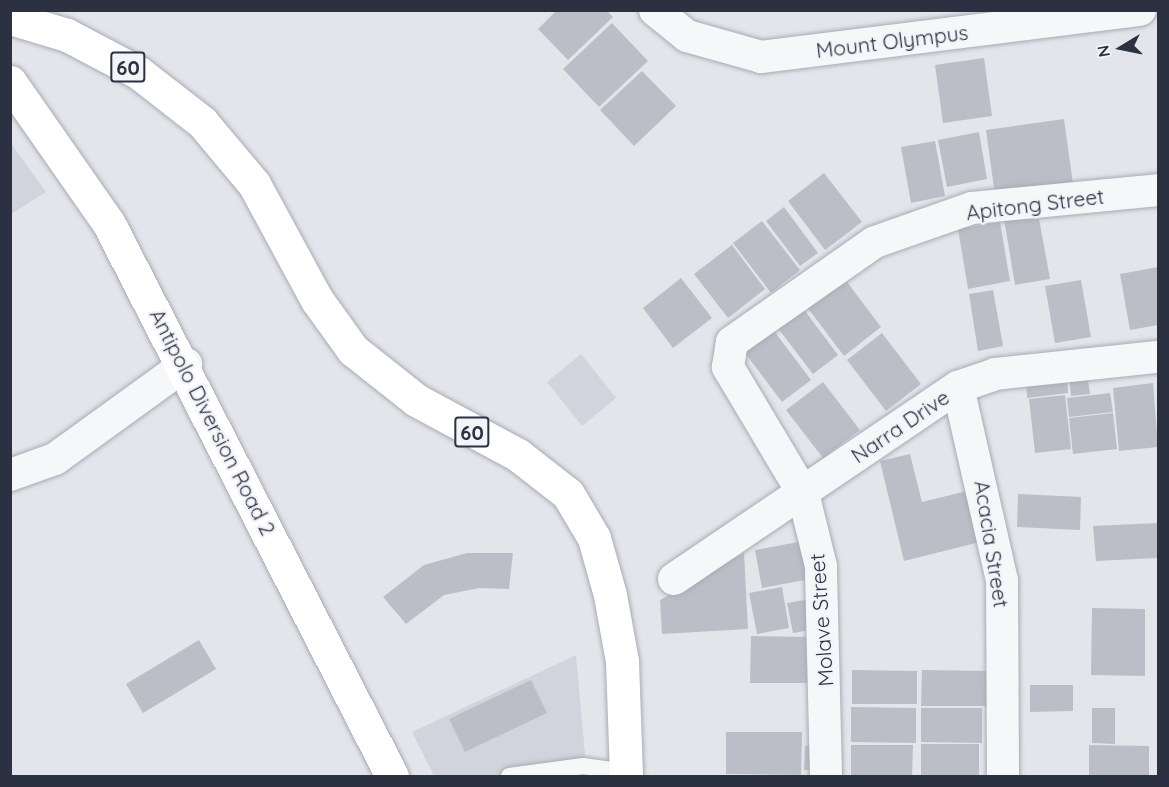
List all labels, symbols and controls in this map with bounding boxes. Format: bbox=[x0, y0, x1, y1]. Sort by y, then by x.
north arrow bbox=[1091, 18, 1151, 78]
street label: Mount Olympus bbox=[814, 19, 970, 63]
text: N bbox=[1092, 44, 1114, 59]
road number: 60 bbox=[110, 50, 146, 84]
street label: Apitong Street bbox=[965, 183, 1105, 225]
street label: Antipolo Diversion Road 2 bbox=[145, 305, 281, 539]
street label: Narra Drive bbox=[846, 384, 954, 468]
road number: 60 bbox=[454, 415, 490, 449]
street label: Acacia Street bbox=[970, 479, 1014, 609]
street label: Molave Street bbox=[804, 553, 838, 687]

